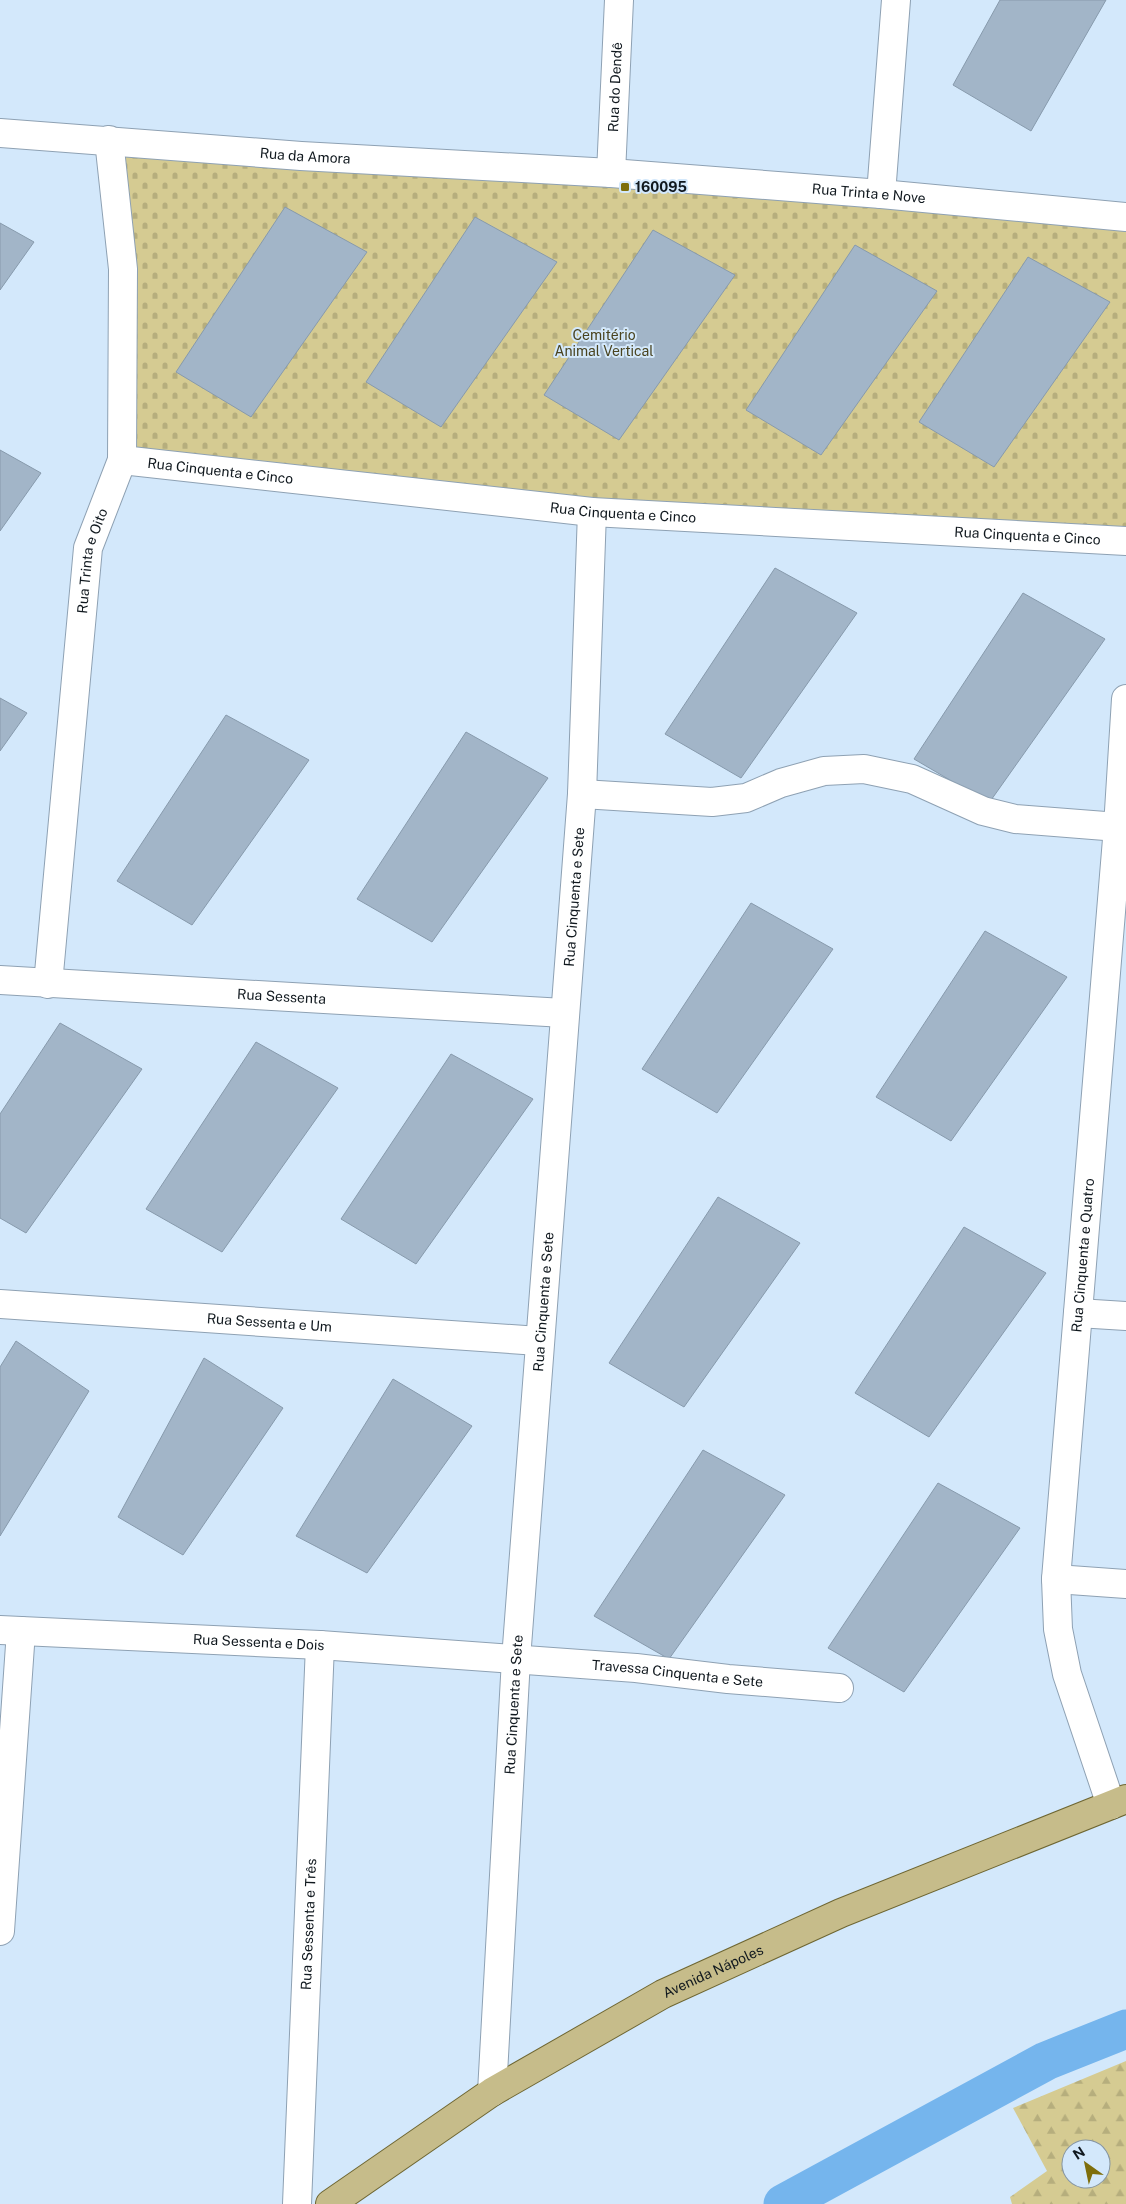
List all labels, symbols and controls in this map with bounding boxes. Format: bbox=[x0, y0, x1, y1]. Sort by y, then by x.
street label: Rua do Dendê bbox=[605, 42, 625, 132]
street label: Rua da Amora bbox=[259, 145, 351, 167]
place label: 160095 bbox=[635, 179, 687, 195]
marker: 160095 bbox=[619, 181, 631, 193]
street label: Rua Trinta e Nove bbox=[811, 181, 926, 206]
park label: Cemitério Animal Vertical bbox=[554, 327, 654, 359]
street label: Rua Cinquenta e Cinco bbox=[147, 455, 294, 487]
street label: Rua Cinquenta e Cinco bbox=[549, 499, 697, 526]
street label: Rua Trinta e Oito bbox=[74, 506, 111, 614]
street label: Rua Cinquenta e Cinco bbox=[954, 524, 1101, 548]
street label: Rua Cinquenta e Sete bbox=[561, 826, 587, 967]
street label: Rua Sessenta bbox=[237, 986, 326, 1007]
street label: Rua Cinquenta e Quatro bbox=[1068, 1177, 1097, 1333]
street label: Rua Cinquenta e Sete bbox=[530, 1231, 557, 1372]
street label: Rua Sessenta e Um bbox=[206, 1310, 332, 1335]
street label: Rua Sessenta e Dois bbox=[193, 1631, 325, 1653]
street label: Rua Cinquenta e Sete bbox=[502, 1634, 526, 1775]
street label: Travessa Cinquenta e Sete bbox=[591, 1657, 764, 1690]
street label: Rua Sessenta e Três bbox=[298, 1858, 319, 1990]
street label: Avenida Nápoles bbox=[660, 1941, 766, 2001]
north arrow bbox=[1061, 2139, 1111, 2189]
text: N bbox=[1070, 2143, 1088, 2163]

